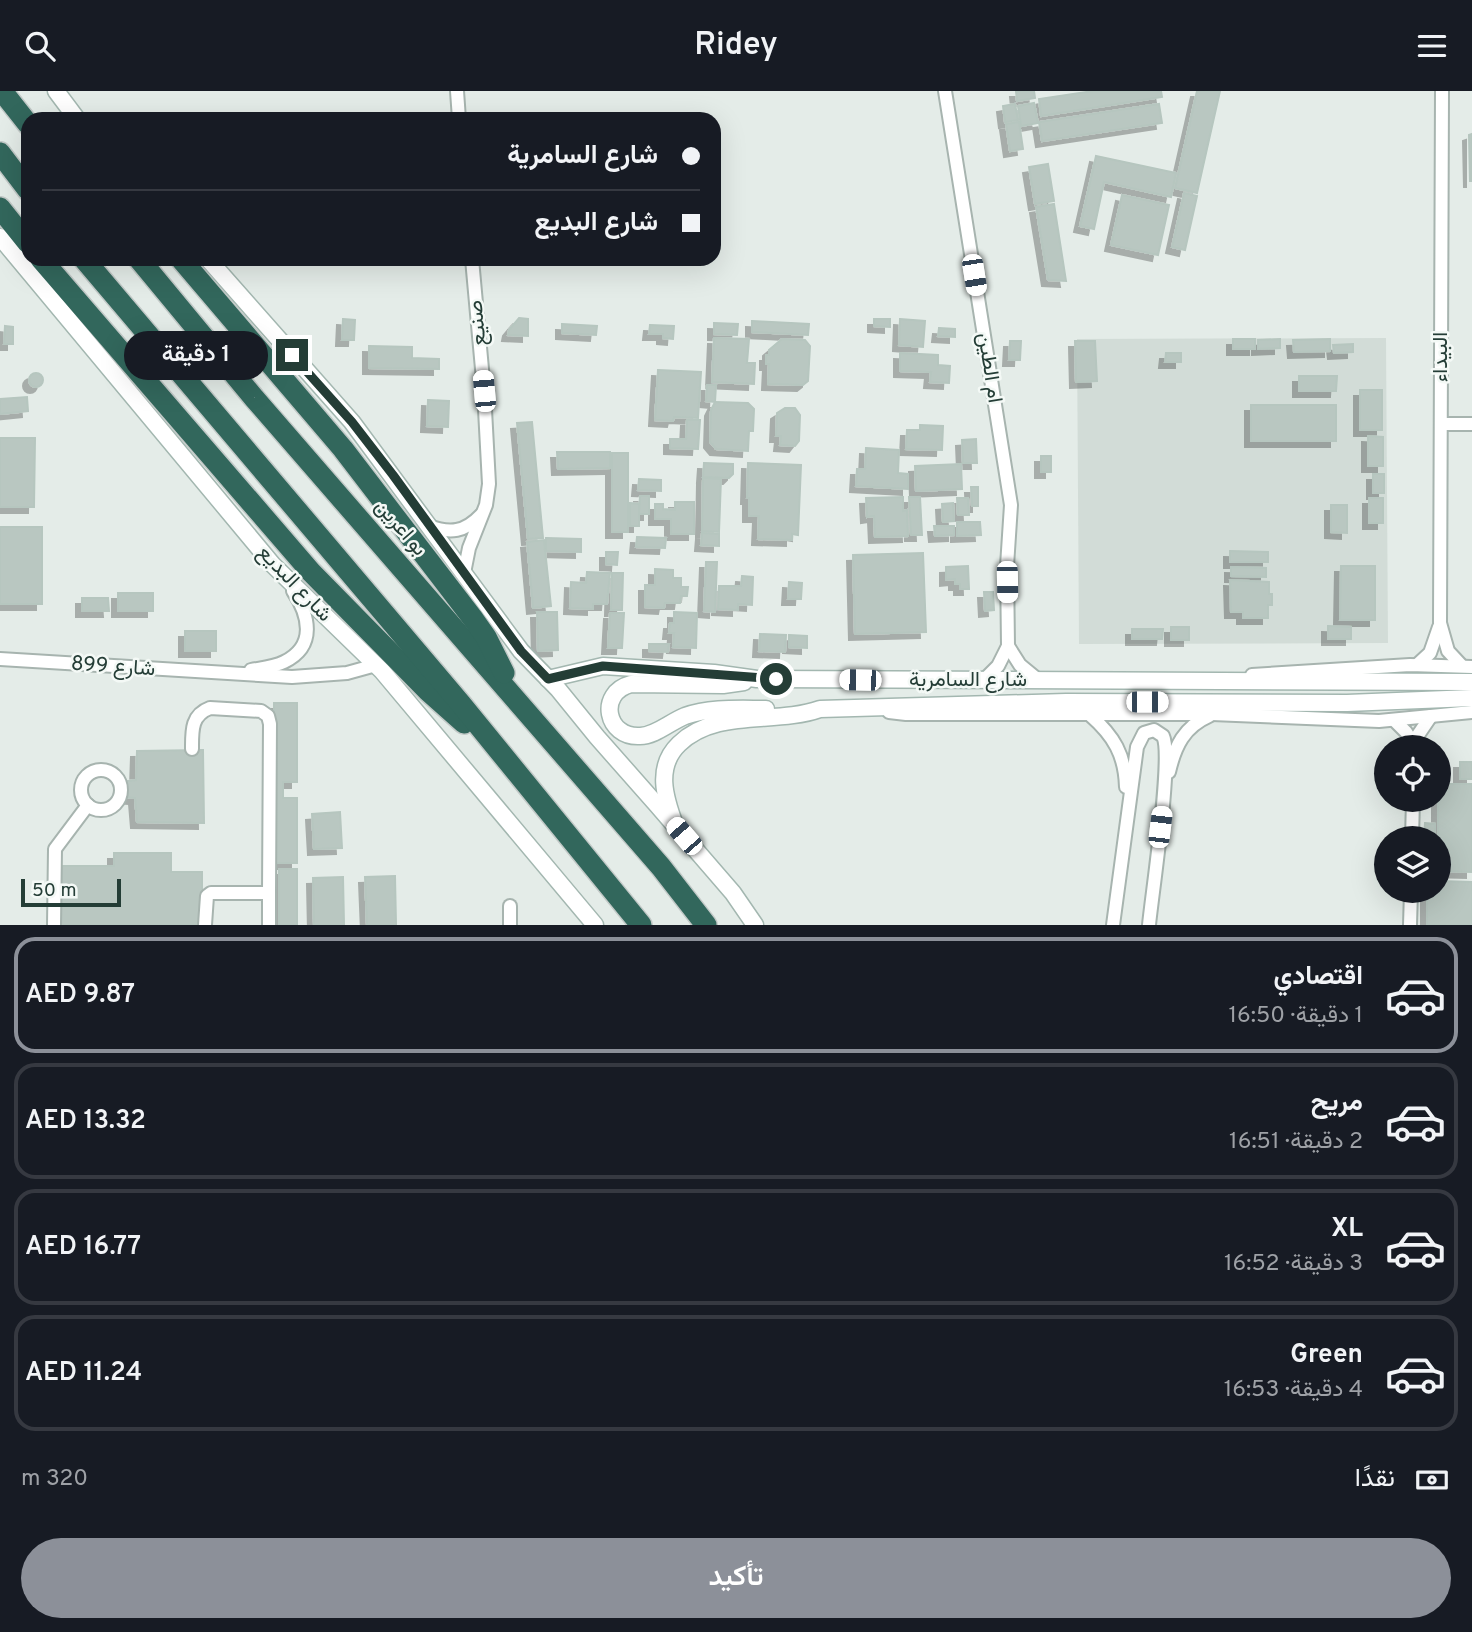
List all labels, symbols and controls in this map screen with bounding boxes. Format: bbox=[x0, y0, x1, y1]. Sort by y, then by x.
text: Ridey bbox=[694, 26, 778, 66]
icon: search bbox=[21, 27, 59, 65]
icon: menu bbox=[1413, 27, 1451, 65]
text: شارع السامرية bbox=[507, 140, 658, 173]
text: شارع البديع bbox=[534, 207, 658, 240]
car bbox=[961, 253, 988, 297]
street label: صنيع bbox=[463, 299, 493, 347]
callout: 1 دقيقة bbox=[124, 331, 268, 379]
street label: ام الطين bbox=[970, 331, 1008, 405]
street label: البيداء bbox=[1428, 332, 1455, 382]
route end bbox=[276, 339, 308, 371]
text: 1 دقيقة bbox=[162, 341, 230, 370]
car bbox=[472, 369, 497, 413]
street label: بو اعرين bbox=[368, 494, 432, 562]
street label: شارع البديع bbox=[251, 540, 337, 628]
car bbox=[997, 561, 1018, 603]
street label: شارع 899 bbox=[70, 651, 156, 683]
route start bbox=[760, 663, 792, 695]
street label: شارع السامرية bbox=[909, 667, 1027, 694]
car bbox=[839, 669, 882, 691]
car bbox=[1127, 692, 1169, 713]
map controls bbox=[1374, 735, 1451, 903]
button: locate bbox=[1374, 735, 1451, 812]
car bbox=[1148, 805, 1173, 849]
car bbox=[663, 813, 706, 859]
button: layers bbox=[1374, 826, 1451, 903]
scale bar bbox=[21, 876, 121, 908]
text: 50 m bbox=[32, 879, 77, 903]
text: اقتصادي bbox=[1274, 961, 1363, 994]
icon: car bbox=[1384, 964, 1447, 1027]
text: AED 9.87 bbox=[25, 979, 135, 1012]
text: 1 دقيقة · 16:50 bbox=[1228, 1002, 1363, 1031]
text: مريح bbox=[1311, 1087, 1363, 1120]
icon: car bbox=[1384, 1090, 1447, 1153]
text: AED 13.32 bbox=[25, 1105, 146, 1138]
text: 2 دقيقة · 16:51 bbox=[1229, 1128, 1363, 1157]
text: XL bbox=[1331, 1213, 1363, 1246]
icon: car bbox=[1384, 1216, 1447, 1279]
text: AED 16.77 bbox=[25, 1231, 141, 1264]
text: 3 دقيقة · 16:52 bbox=[1224, 1250, 1363, 1279]
text: Green bbox=[1290, 1339, 1363, 1372]
icon: car bbox=[1384, 1342, 1447, 1405]
text: AED 11.24 bbox=[25, 1357, 142, 1390]
text: 4 دقيقة · 16:53 bbox=[1224, 1376, 1363, 1405]
icon: cash bbox=[1413, 1461, 1451, 1499]
text: نقدًا bbox=[1355, 1463, 1395, 1496]
text: 320 m bbox=[21, 1465, 88, 1494]
button: تأكيد bbox=[21, 1538, 1451, 1618]

